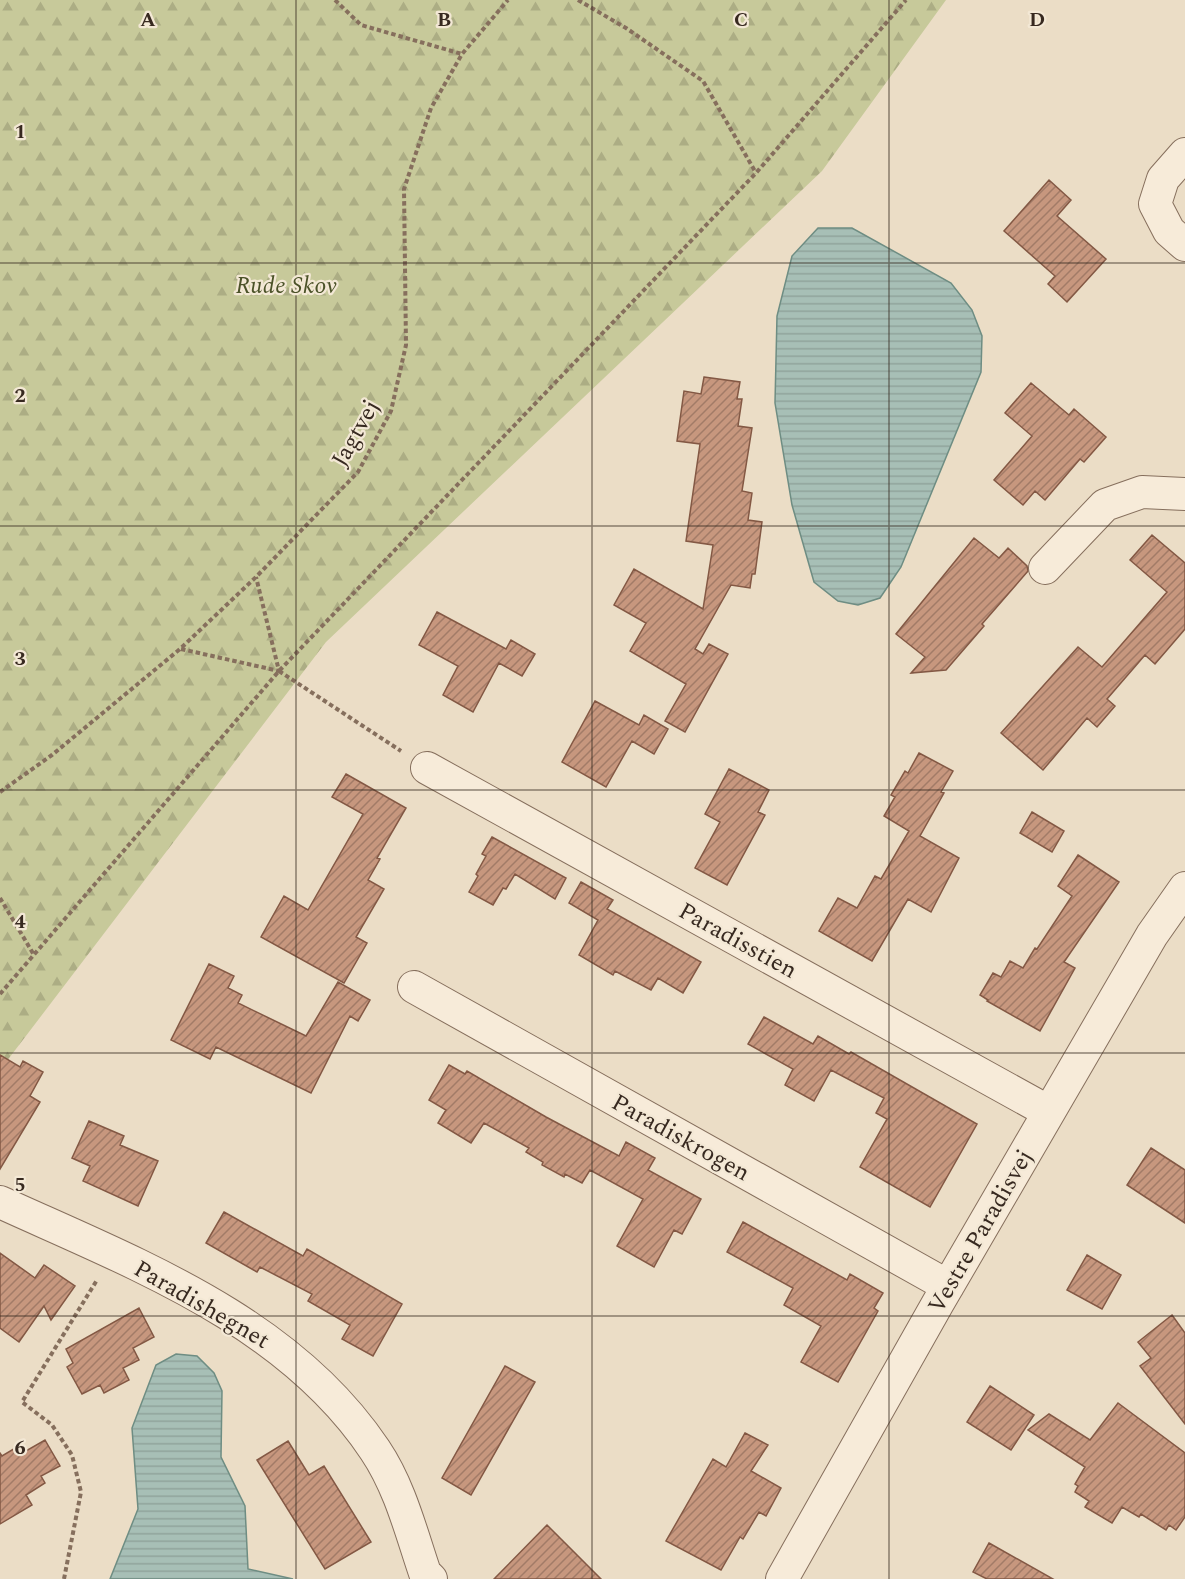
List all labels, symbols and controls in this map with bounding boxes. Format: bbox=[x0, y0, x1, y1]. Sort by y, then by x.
text: A bbox=[140, 5, 156, 35]
text: B bbox=[437, 5, 451, 35]
text: C bbox=[734, 5, 748, 35]
text: D bbox=[1029, 5, 1045, 35]
text: 1 bbox=[14, 117, 26, 147]
park label: Rude Skov bbox=[236, 268, 337, 304]
text: 2 bbox=[14, 381, 26, 411]
street label: Jagtvej bbox=[323, 393, 389, 474]
text: 3 bbox=[14, 644, 26, 674]
street label: Paradisstien bbox=[672, 893, 803, 988]
text: 4 bbox=[14, 907, 26, 937]
street label: Paradiskrogen bbox=[605, 1085, 756, 1191]
street label: Vestre Paradisvej bbox=[919, 1143, 1043, 1320]
text: 5 bbox=[14, 1170, 26, 1200]
street label: Paradishegnet bbox=[127, 1251, 276, 1358]
text: 6 bbox=[14, 1433, 26, 1463]

